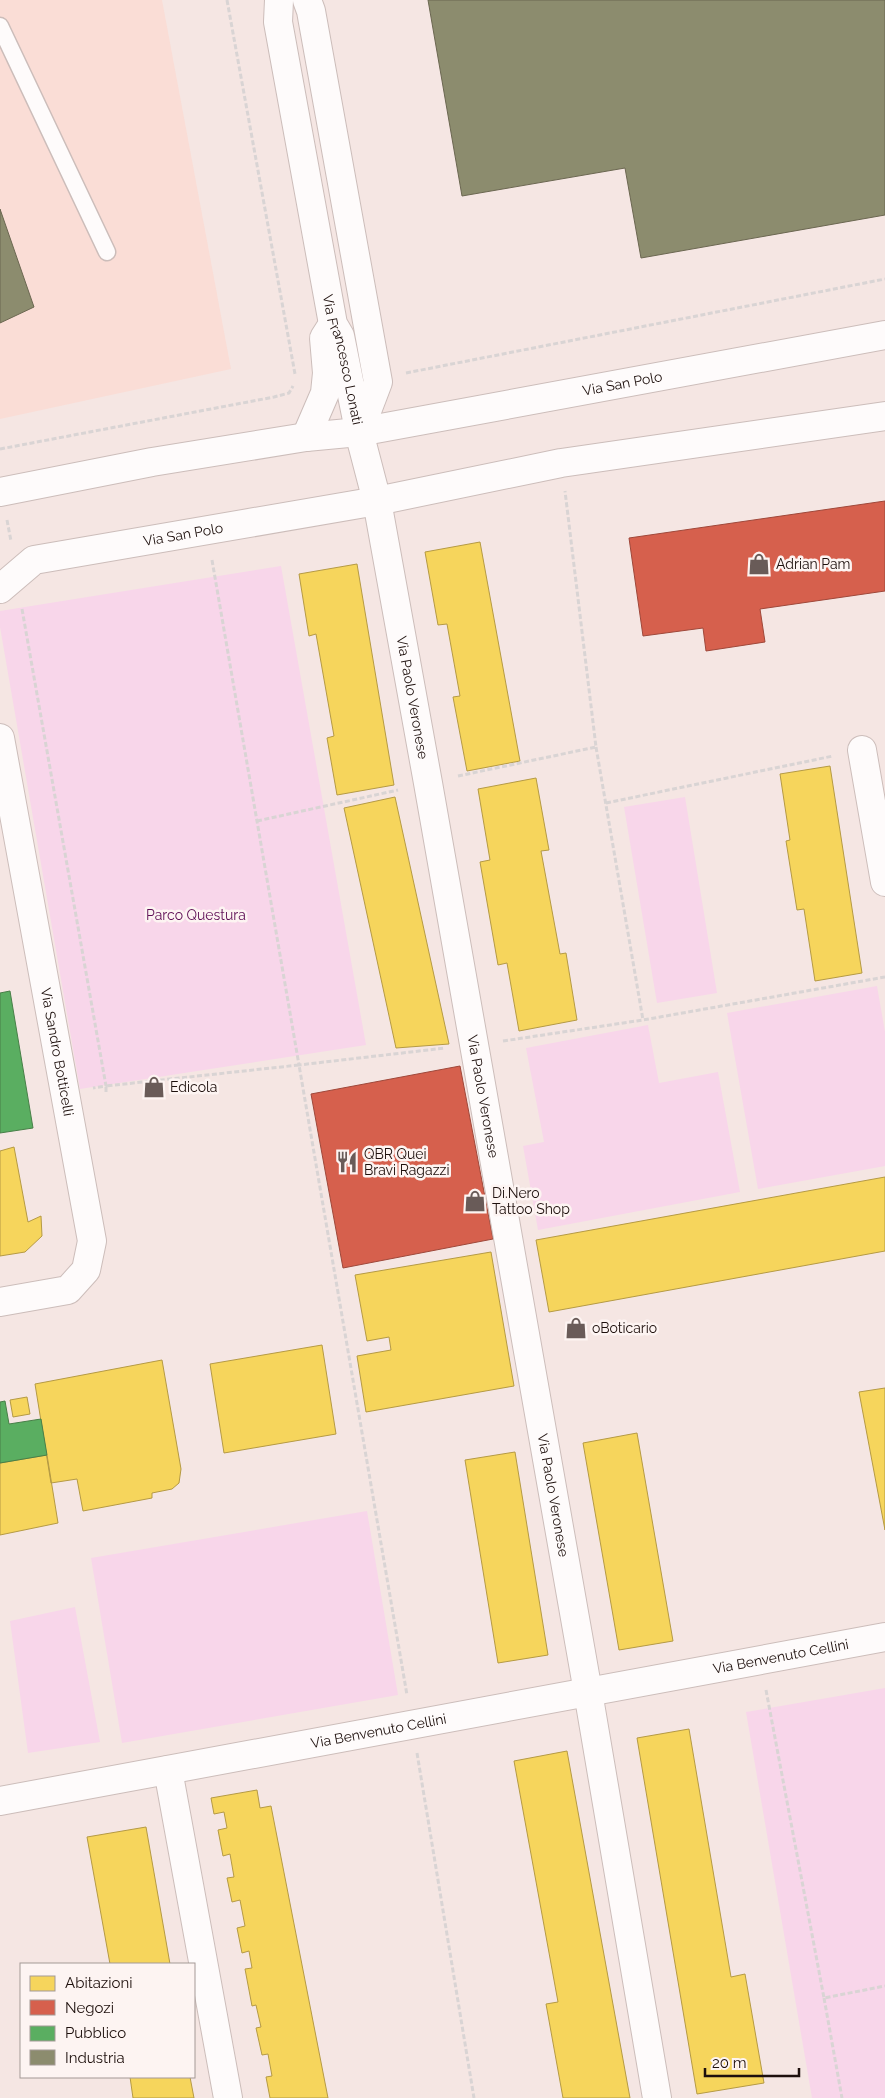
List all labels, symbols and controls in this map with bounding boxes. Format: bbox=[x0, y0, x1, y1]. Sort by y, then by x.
street label: Via Francesco Lonati bbox=[320, 293, 366, 426]
street label: Via San Polo bbox=[581, 368, 664, 399]
street label: Via San Polo bbox=[142, 520, 224, 549]
shop icon: Adrian Pam bbox=[746, 551, 772, 577]
place label: Adrian Pam bbox=[776, 556, 850, 572]
street label: Via Paolo Veronese bbox=[394, 635, 432, 760]
park label: Parco Questura bbox=[146, 907, 246, 923]
street label: Via Sandro Botticelli bbox=[38, 986, 77, 1117]
street label: Via Paolo Veronese bbox=[464, 1033, 502, 1159]
shop icon: Edicola bbox=[141, 1074, 167, 1100]
place label: Edicola bbox=[170, 1079, 217, 1095]
place label: QBR Quei Bravi Ragazzi bbox=[364, 1146, 449, 1178]
restaurant icon: QBR Quei Bravi Ragazzi bbox=[334, 1149, 360, 1175]
place label: Di.Nero Tattoo Shop bbox=[492, 1185, 570, 1217]
shop icon: Di.Nero Tattoo Shop bbox=[462, 1188, 488, 1214]
shop icon: oBoticario bbox=[563, 1315, 589, 1341]
place label: oBoticario bbox=[592, 1320, 657, 1336]
street label: Via Paolo Veronese bbox=[535, 1432, 572, 1558]
street label: Via Benvenuto Cellini bbox=[712, 1636, 850, 1677]
street label: Via Benvenuto Cellini bbox=[309, 1710, 448, 1751]
legend bbox=[20, 1963, 195, 2078]
text: Abitazioni bbox=[65, 1974, 132, 1992]
text: Negozi bbox=[65, 1999, 114, 2017]
text: Pubblico bbox=[65, 2024, 126, 2042]
scale bar bbox=[705, 2046, 799, 2078]
text: Industria bbox=[65, 2049, 125, 2067]
text: 20 m bbox=[712, 2054, 747, 2072]

